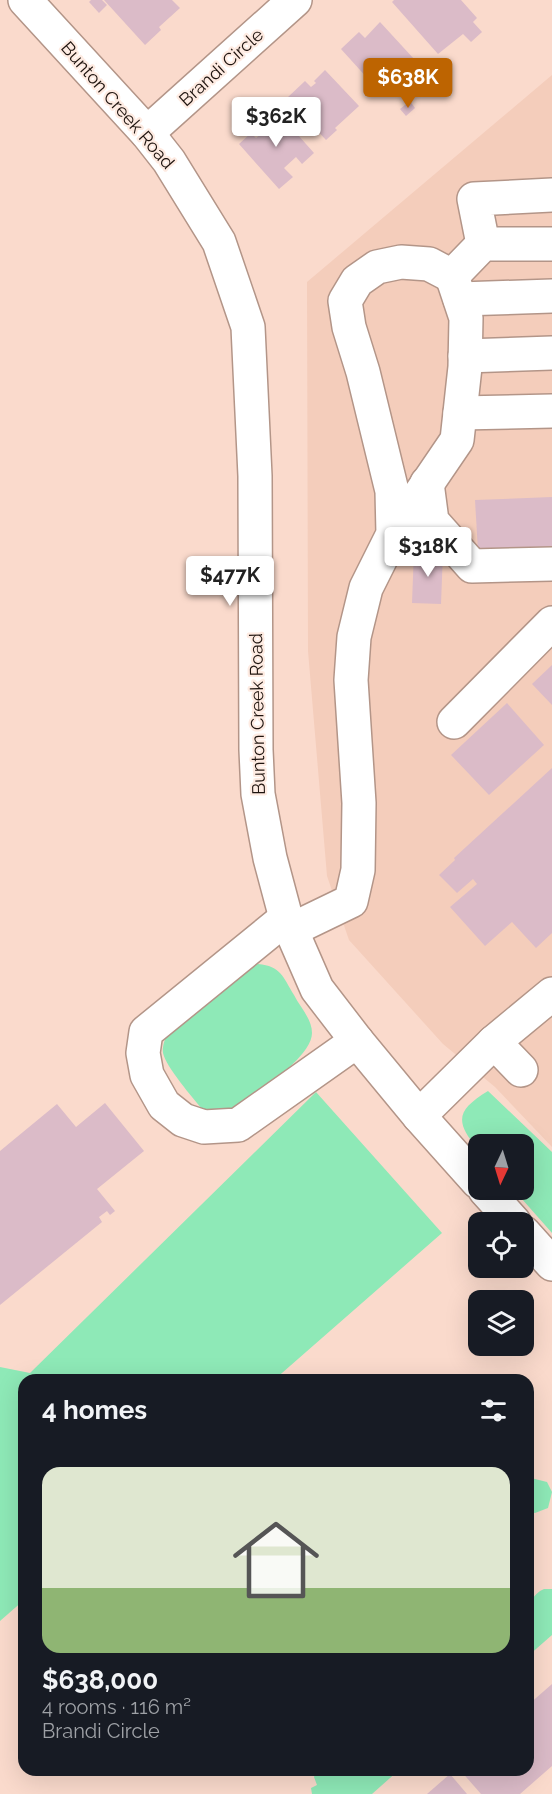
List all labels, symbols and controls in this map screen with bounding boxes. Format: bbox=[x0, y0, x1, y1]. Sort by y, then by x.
street label: Brandi Circle bbox=[175, 23, 268, 110]
street label: Bunton Creek Road bbox=[57, 37, 179, 173]
pin: $638K bbox=[366, 58, 450, 109]
text: $638K bbox=[377, 65, 439, 89]
pin: $362K bbox=[234, 97, 318, 148]
text: $362K bbox=[246, 104, 306, 128]
pin: $318K bbox=[386, 527, 470, 578]
text: $318K bbox=[398, 534, 458, 558]
pin: $477K bbox=[188, 556, 272, 607]
text: $477K bbox=[200, 563, 260, 587]
street label: Bunton Creek Road bbox=[245, 633, 269, 795]
north arrow bbox=[468, 1134, 534, 1200]
map controls bbox=[468, 1134, 534, 1356]
button: locate bbox=[468, 1212, 534, 1278]
button: layers bbox=[468, 1290, 534, 1356]
icon: filters bbox=[477, 1394, 510, 1427]
text: 4 homes bbox=[42, 1395, 147, 1425]
icon: home bbox=[222, 1506, 330, 1614]
text: $638,000 bbox=[42, 1665, 158, 1695]
text: 4 rooms · 116 m² bbox=[42, 1695, 191, 1719]
text: Brandi Circle bbox=[42, 1719, 160, 1743]

